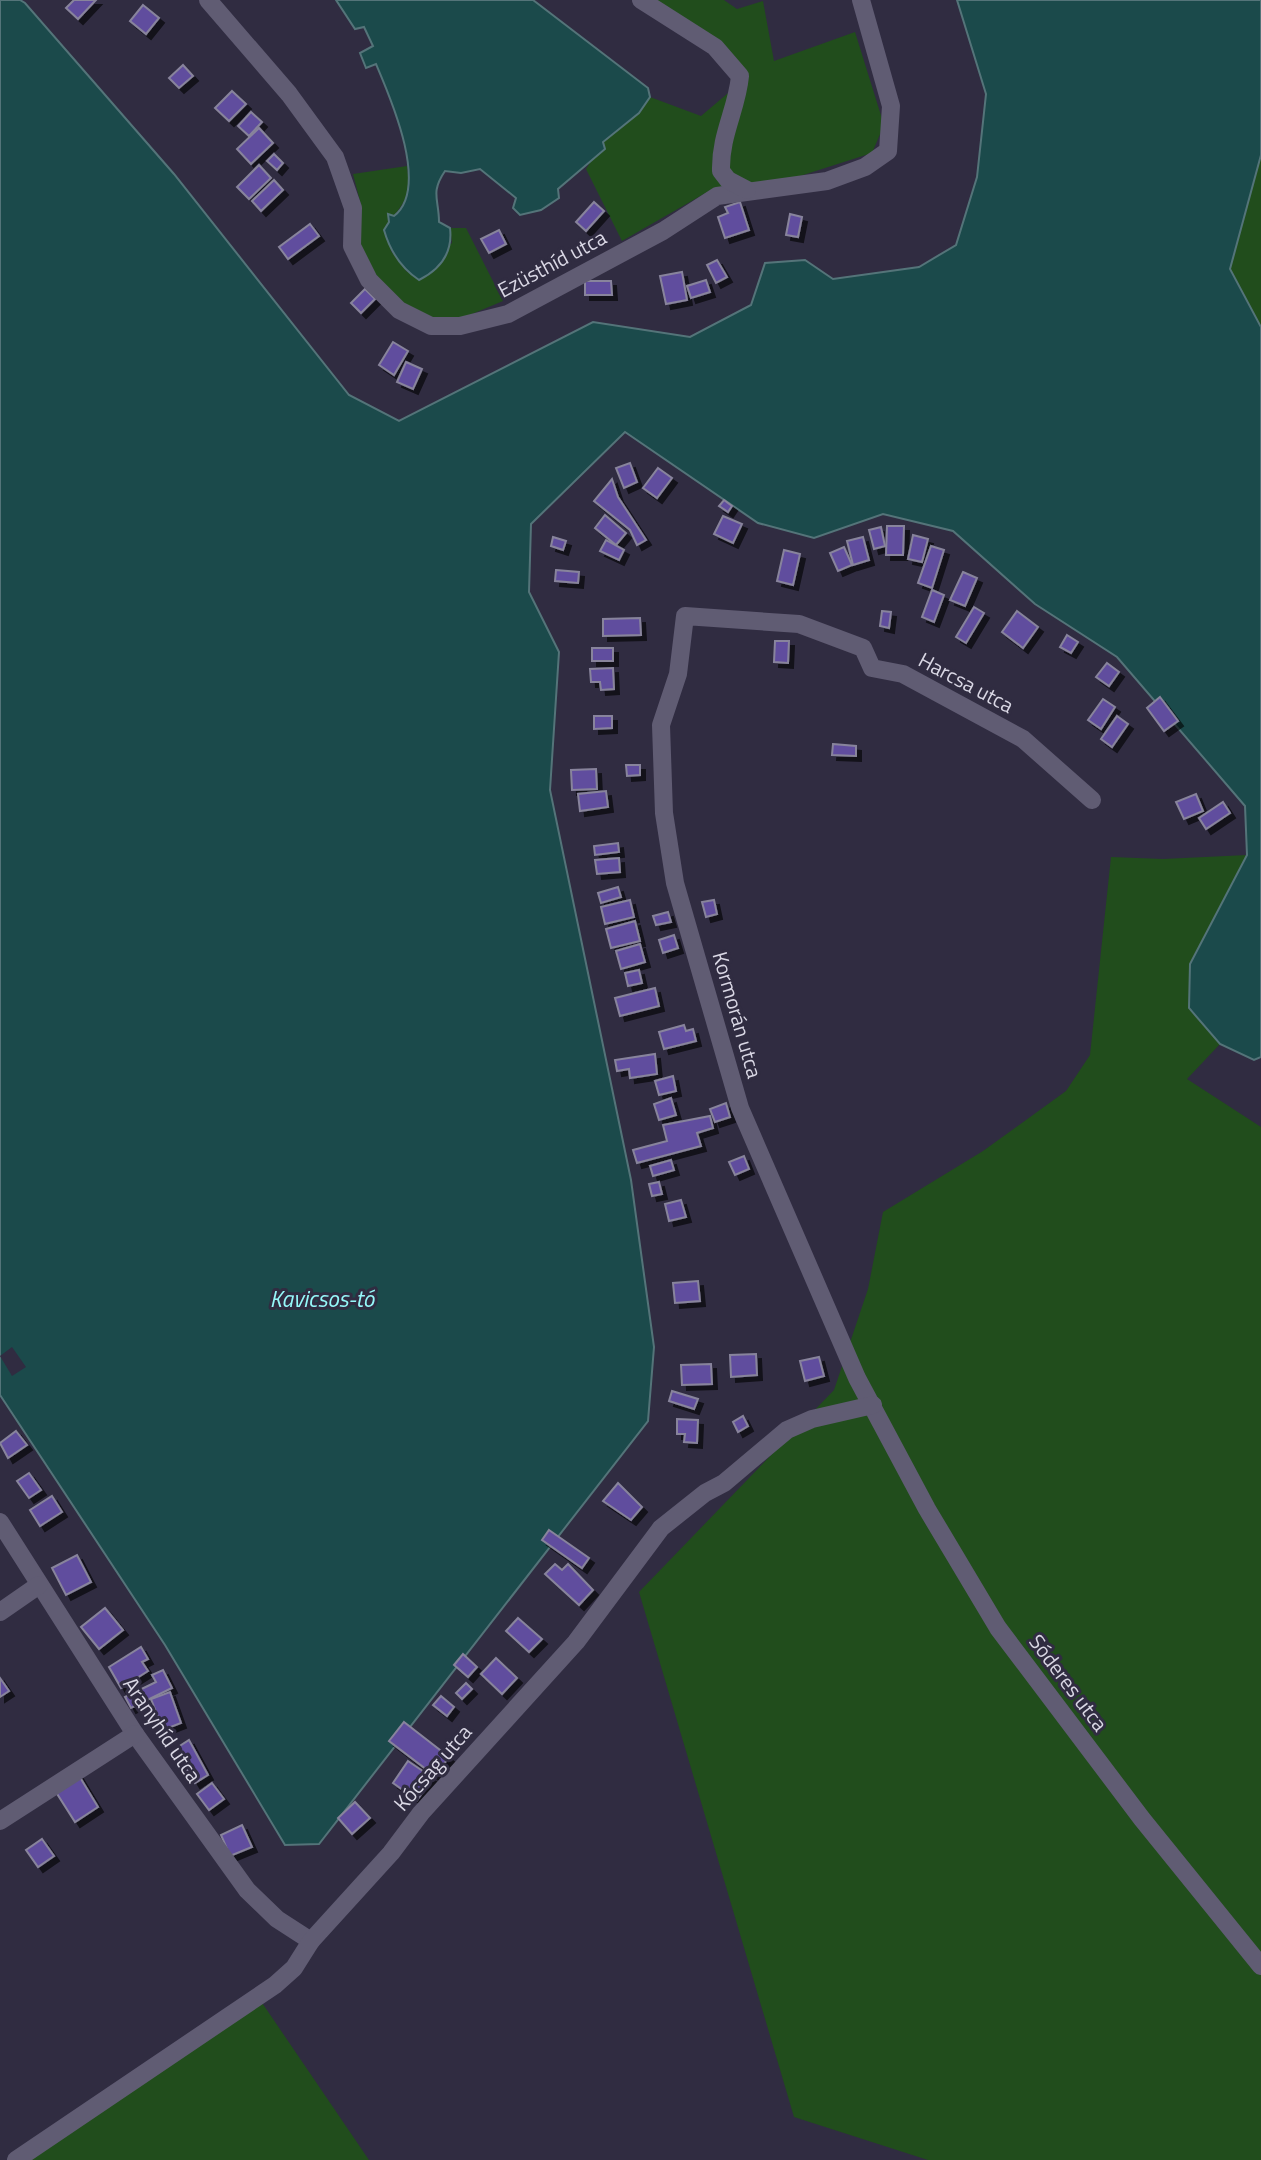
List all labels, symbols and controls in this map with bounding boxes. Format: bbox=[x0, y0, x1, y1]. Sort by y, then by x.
street label: Ezüsthíd utca bbox=[491, 221, 612, 305]
street label: Harcsa utca bbox=[913, 644, 1020, 721]
street label: Kormorán utca bbox=[705, 948, 771, 1082]
water label: Kavicsos-tó bbox=[270, 1281, 376, 1316]
street label: Sóderes utca bbox=[1022, 1627, 1116, 1738]
street label: Aranyhíd utca bbox=[116, 1670, 210, 1789]
street label: Kócsag utca bbox=[385, 1717, 479, 1818]

